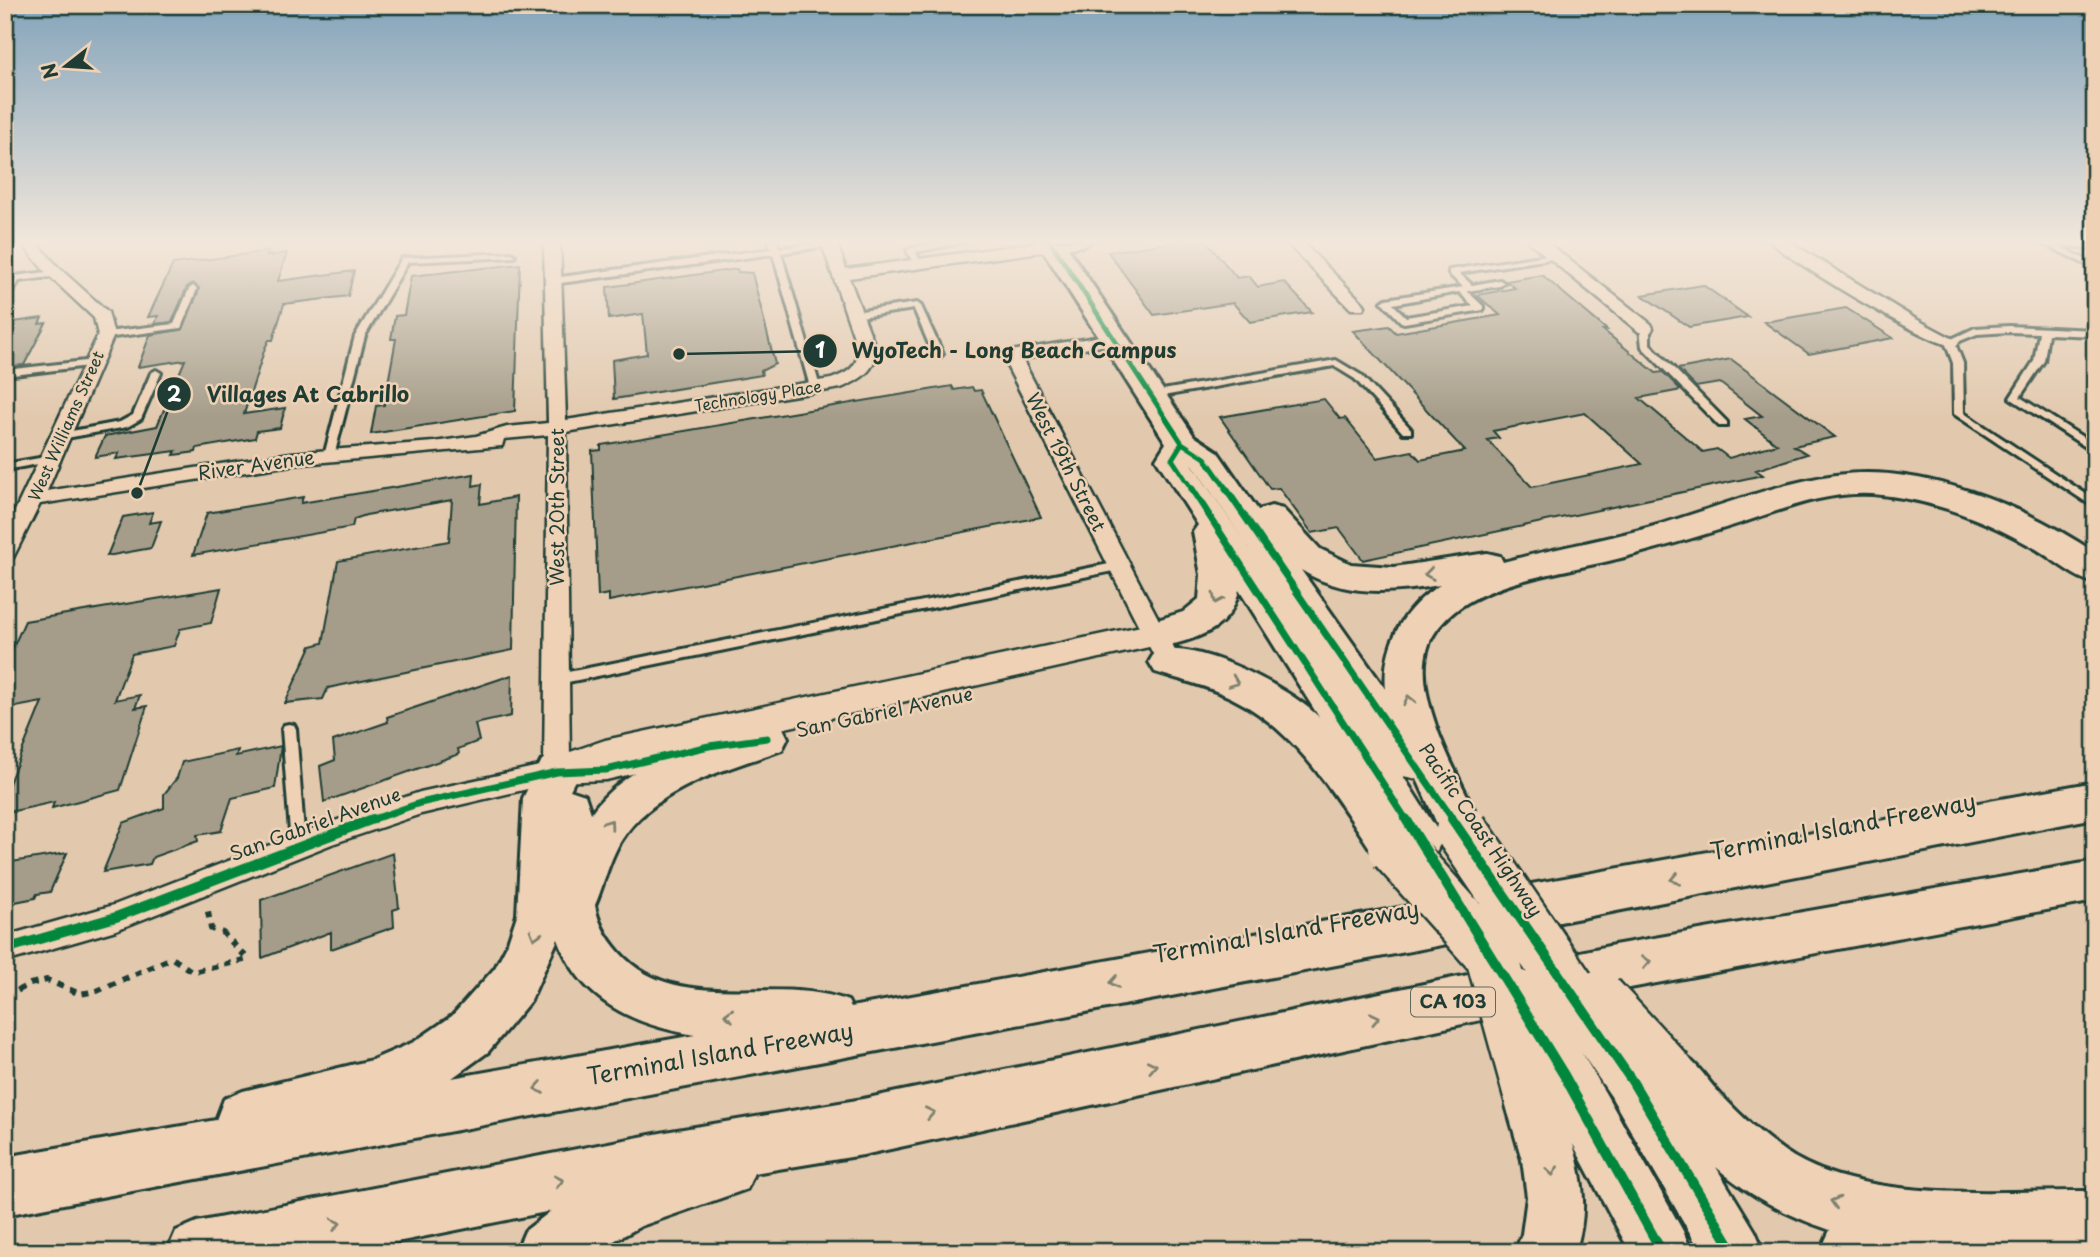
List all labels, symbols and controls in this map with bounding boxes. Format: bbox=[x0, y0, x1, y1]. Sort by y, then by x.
north arrow bbox=[32, 32, 102, 102]
text: N bbox=[33, 60, 64, 83]
callout: WyoTech - Long Beach Campus bbox=[802, 330, 1192, 372]
text: 1 bbox=[815, 333, 825, 365]
text: WyoTech - Long Beach Campus bbox=[851, 333, 1177, 365]
street label: West Williams Street bbox=[21, 346, 109, 505]
callout: Villages At Cabrillo bbox=[157, 373, 424, 415]
street label: Technology Place bbox=[692, 373, 823, 417]
text: 2 bbox=[167, 377, 182, 409]
text: Villages At Cabrillo bbox=[207, 377, 409, 409]
street label: West 19th Street bbox=[1020, 387, 1114, 536]
street label: West 20th Street bbox=[542, 428, 570, 586]
street label: River Avenue bbox=[196, 442, 316, 486]
one-way arrow bbox=[1423, 566, 1435, 581]
one-way arrow bbox=[1211, 592, 1225, 604]
one-way arrow bbox=[1227, 674, 1239, 688]
street label: San Gabriel Avenue bbox=[793, 679, 975, 743]
one-way arrow bbox=[1403, 694, 1417, 706]
street label: Pacific Coast Highway bbox=[1413, 737, 1551, 922]
street label: San Gabriel Avenue bbox=[225, 779, 404, 867]
street label: Terminal Island Freeway bbox=[1707, 783, 1979, 868]
one-way arrow bbox=[601, 819, 613, 832]
one-way arrow bbox=[1669, 870, 1681, 885]
street label: Terminal Island Freeway bbox=[1150, 890, 1422, 971]
one-way arrow bbox=[528, 929, 543, 941]
one-way arrow bbox=[1640, 955, 1652, 970]
one-way arrow bbox=[1108, 974, 1120, 989]
road number: CA 103 bbox=[1411, 987, 1495, 1016]
one-way arrow bbox=[723, 1008, 734, 1023]
street label: Terminal Island Freeway bbox=[584, 1012, 856, 1093]
one-way arrow bbox=[1369, 1012, 1381, 1027]
one-way arrow bbox=[1146, 1059, 1158, 1074]
one-way arrow bbox=[533, 1079, 545, 1094]
one-way arrow bbox=[924, 1107, 936, 1121]
one-way arrow bbox=[1545, 1165, 1560, 1176]
one-way arrow bbox=[553, 1174, 565, 1189]
one-way arrow bbox=[1829, 1196, 1841, 1211]
one-way arrow bbox=[330, 1218, 342, 1233]

